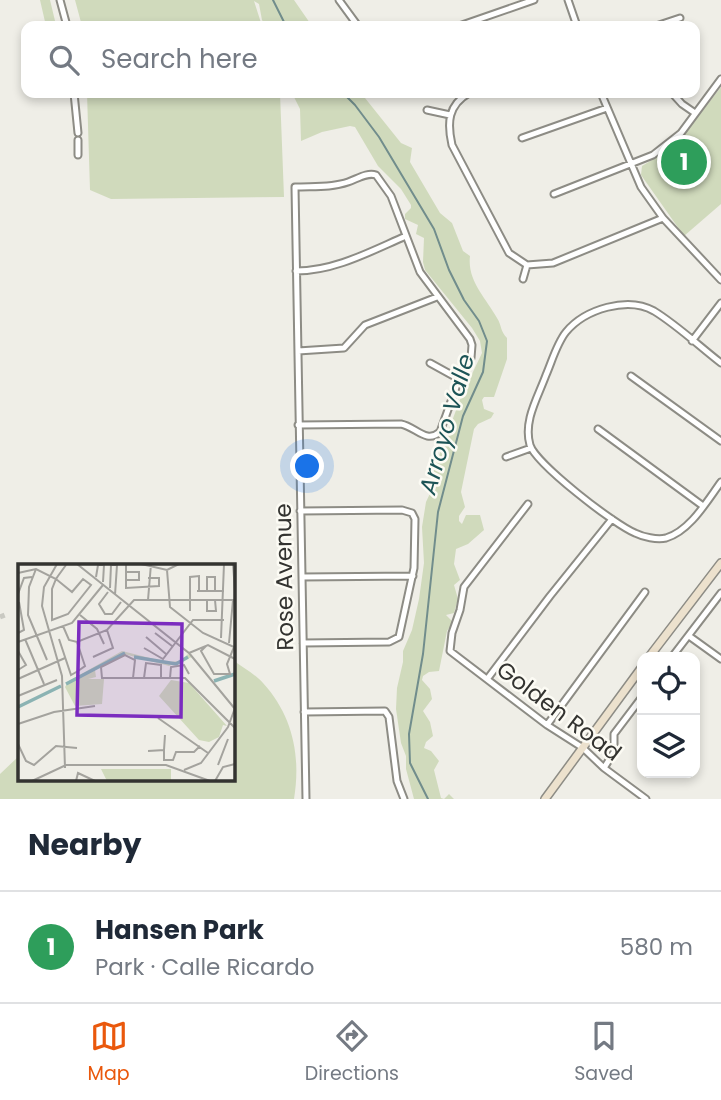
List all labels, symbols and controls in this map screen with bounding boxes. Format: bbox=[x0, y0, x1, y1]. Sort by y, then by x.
search box bbox=[21, 21, 700, 98]
icon: search bbox=[45, 41, 83, 79]
text: Search here bbox=[101, 41, 258, 77]
pin: 1 bbox=[661, 136, 707, 188]
water label: Arroyo Valle bbox=[410, 350, 482, 499]
your location bbox=[290, 449, 324, 483]
street label: Rose Avenue bbox=[267, 503, 301, 651]
inset map bbox=[18, 564, 234, 782]
map controls bbox=[637, 652, 700, 778]
button: locate bbox=[637, 652, 700, 715]
street label: Golden Road bbox=[490, 653, 628, 769]
button: layers bbox=[637, 715, 700, 778]
text: Nearby bbox=[28, 823, 142, 866]
text: Hansen Park bbox=[95, 912, 264, 948]
text: 1 bbox=[47, 931, 55, 963]
text: 580 m bbox=[620, 931, 693, 963]
text: Park · Calle Ricardo bbox=[95, 951, 314, 983]
tab: Map bbox=[88, 1017, 130, 1088]
tab: Directions bbox=[305, 1017, 399, 1088]
tab: Saved bbox=[574, 1017, 633, 1088]

